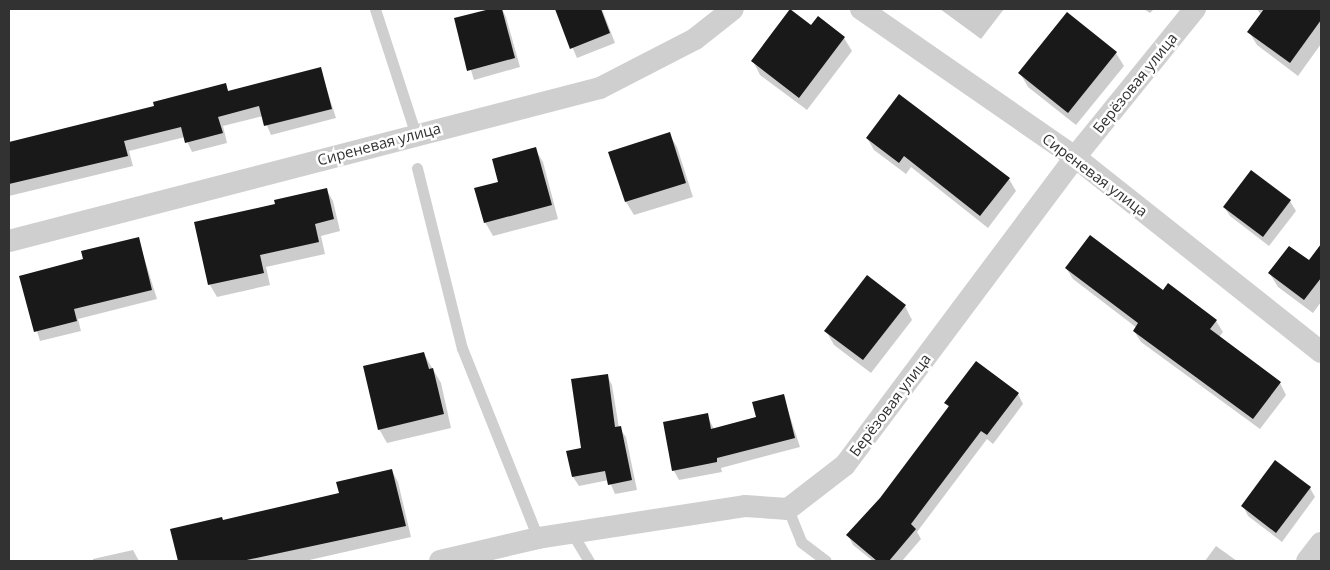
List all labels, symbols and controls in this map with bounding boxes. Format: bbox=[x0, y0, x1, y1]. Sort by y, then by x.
street label: Берёзовая улица bbox=[1089, 29, 1181, 137]
street label: Сиреневая улица bbox=[315, 119, 443, 169]
street label: Сиреневая улица bbox=[1039, 130, 1151, 220]
street label: Берёзовая улица bbox=[846, 350, 934, 460]

